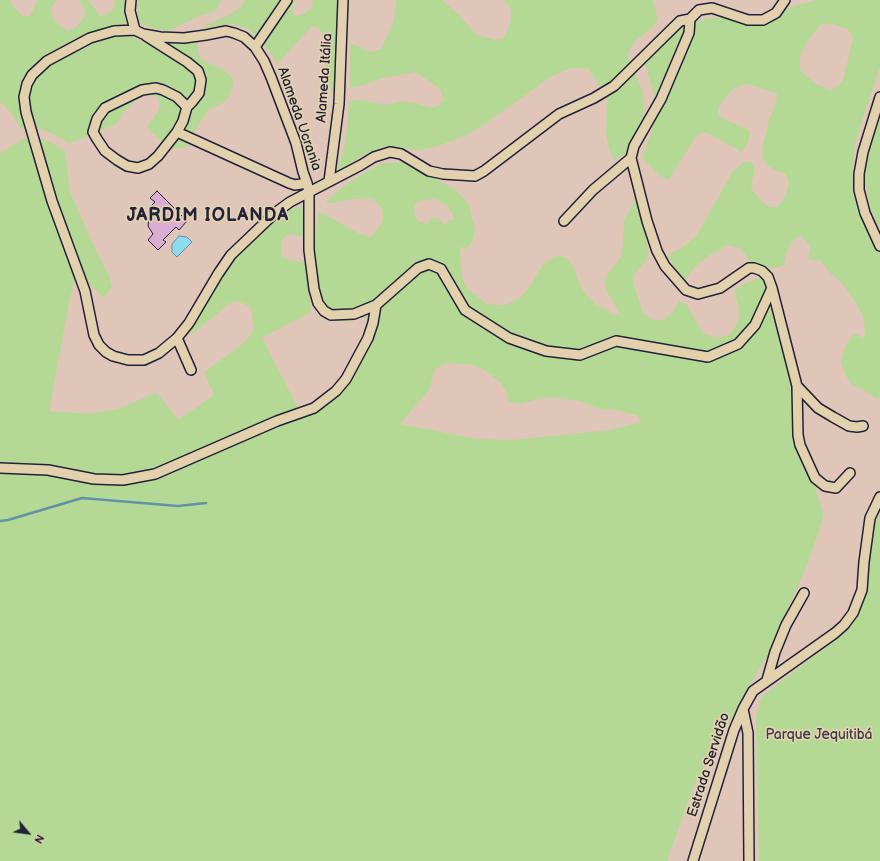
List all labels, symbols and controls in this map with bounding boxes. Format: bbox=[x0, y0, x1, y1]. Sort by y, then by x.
street label: Alameda Itália bbox=[313, 33, 337, 123]
street label: Alameda Ucrania bbox=[273, 65, 325, 173]
district label: JARDIM IOLANDA bbox=[127, 205, 289, 227]
street label: Estrada Servidão bbox=[684, 711, 734, 819]
park label: Parque Jequitibá bbox=[766, 727, 872, 743]
north arrow bbox=[8, 813, 48, 853]
text: N bbox=[31, 832, 47, 846]

